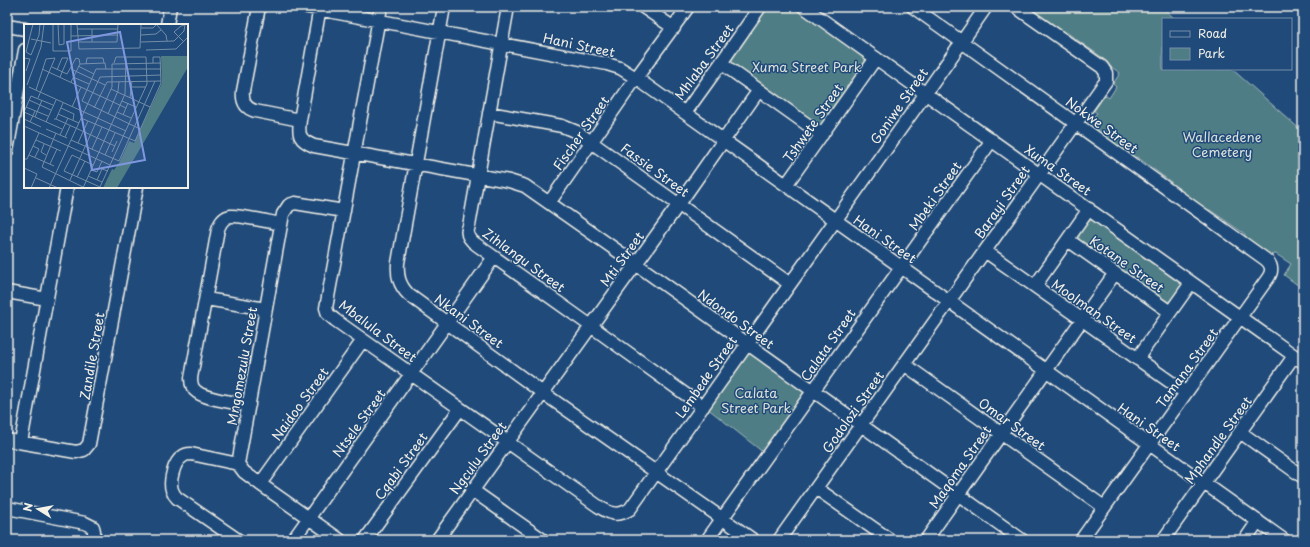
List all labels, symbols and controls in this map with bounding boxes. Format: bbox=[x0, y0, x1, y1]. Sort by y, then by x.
legend bbox=[1162, 18, 1292, 70]
street label: Mhlaba Street bbox=[670, 20, 738, 104]
inset map bbox=[24, 24, 188, 188]
text: Road bbox=[1198, 24, 1227, 42]
street label: Hani Street bbox=[541, 28, 617, 61]
text: Park bbox=[1198, 44, 1225, 62]
park label: Xuma Street Park bbox=[752, 57, 862, 76]
street label: Goniwe Street bbox=[865, 64, 932, 148]
street label: Tshwete Street bbox=[778, 79, 847, 166]
street label: Fischer Street bbox=[548, 92, 613, 174]
street label: Nokwe Street bbox=[1062, 92, 1142, 157]
park label: Wallacedene Cemetery bbox=[1183, 127, 1262, 161]
street label: Fassie Street bbox=[617, 138, 693, 201]
street label: Xuma Street bbox=[1021, 140, 1095, 200]
street label: Mbeki Street bbox=[904, 157, 965, 234]
street label: Barayi Street bbox=[969, 161, 1034, 242]
street label: Hani Street bbox=[850, 210, 921, 267]
street label: Zihlangu Street bbox=[479, 223, 569, 296]
street label: Mti Street bbox=[595, 227, 648, 290]
street label: Kotane Street bbox=[1086, 231, 1168, 296]
street label: Moolman Street bbox=[1048, 274, 1141, 347]
street label: Ndondo Street bbox=[694, 284, 778, 353]
street label: Nkani Street bbox=[431, 289, 508, 352]
street label: Mbalula Street bbox=[335, 295, 421, 366]
street label: Mngomezulu Street bbox=[222, 305, 261, 427]
street label: Calata Street bbox=[796, 305, 860, 385]
street label: Zandile Street bbox=[74, 311, 109, 401]
street label: Tamana Street bbox=[1151, 324, 1222, 411]
street label: Lembede Street bbox=[670, 332, 741, 422]
street label: Naidoo Street bbox=[267, 363, 333, 444]
street label: Godolozi Street bbox=[817, 367, 888, 457]
park label: Calata Street Park bbox=[721, 383, 791, 417]
street label: Ntsele Street bbox=[327, 385, 390, 461]
street label: Mphandle Street bbox=[1179, 392, 1256, 487]
street label: Omar Street bbox=[975, 393, 1050, 454]
street label: Hani Street bbox=[1114, 398, 1185, 455]
street label: Ngculu Street bbox=[445, 417, 511, 498]
street label: Maqoma Street bbox=[924, 421, 995, 512]
street label: Cqabi Street bbox=[370, 428, 432, 503]
north arrow bbox=[18, 489, 58, 529]
text: N bbox=[19, 501, 37, 513]

